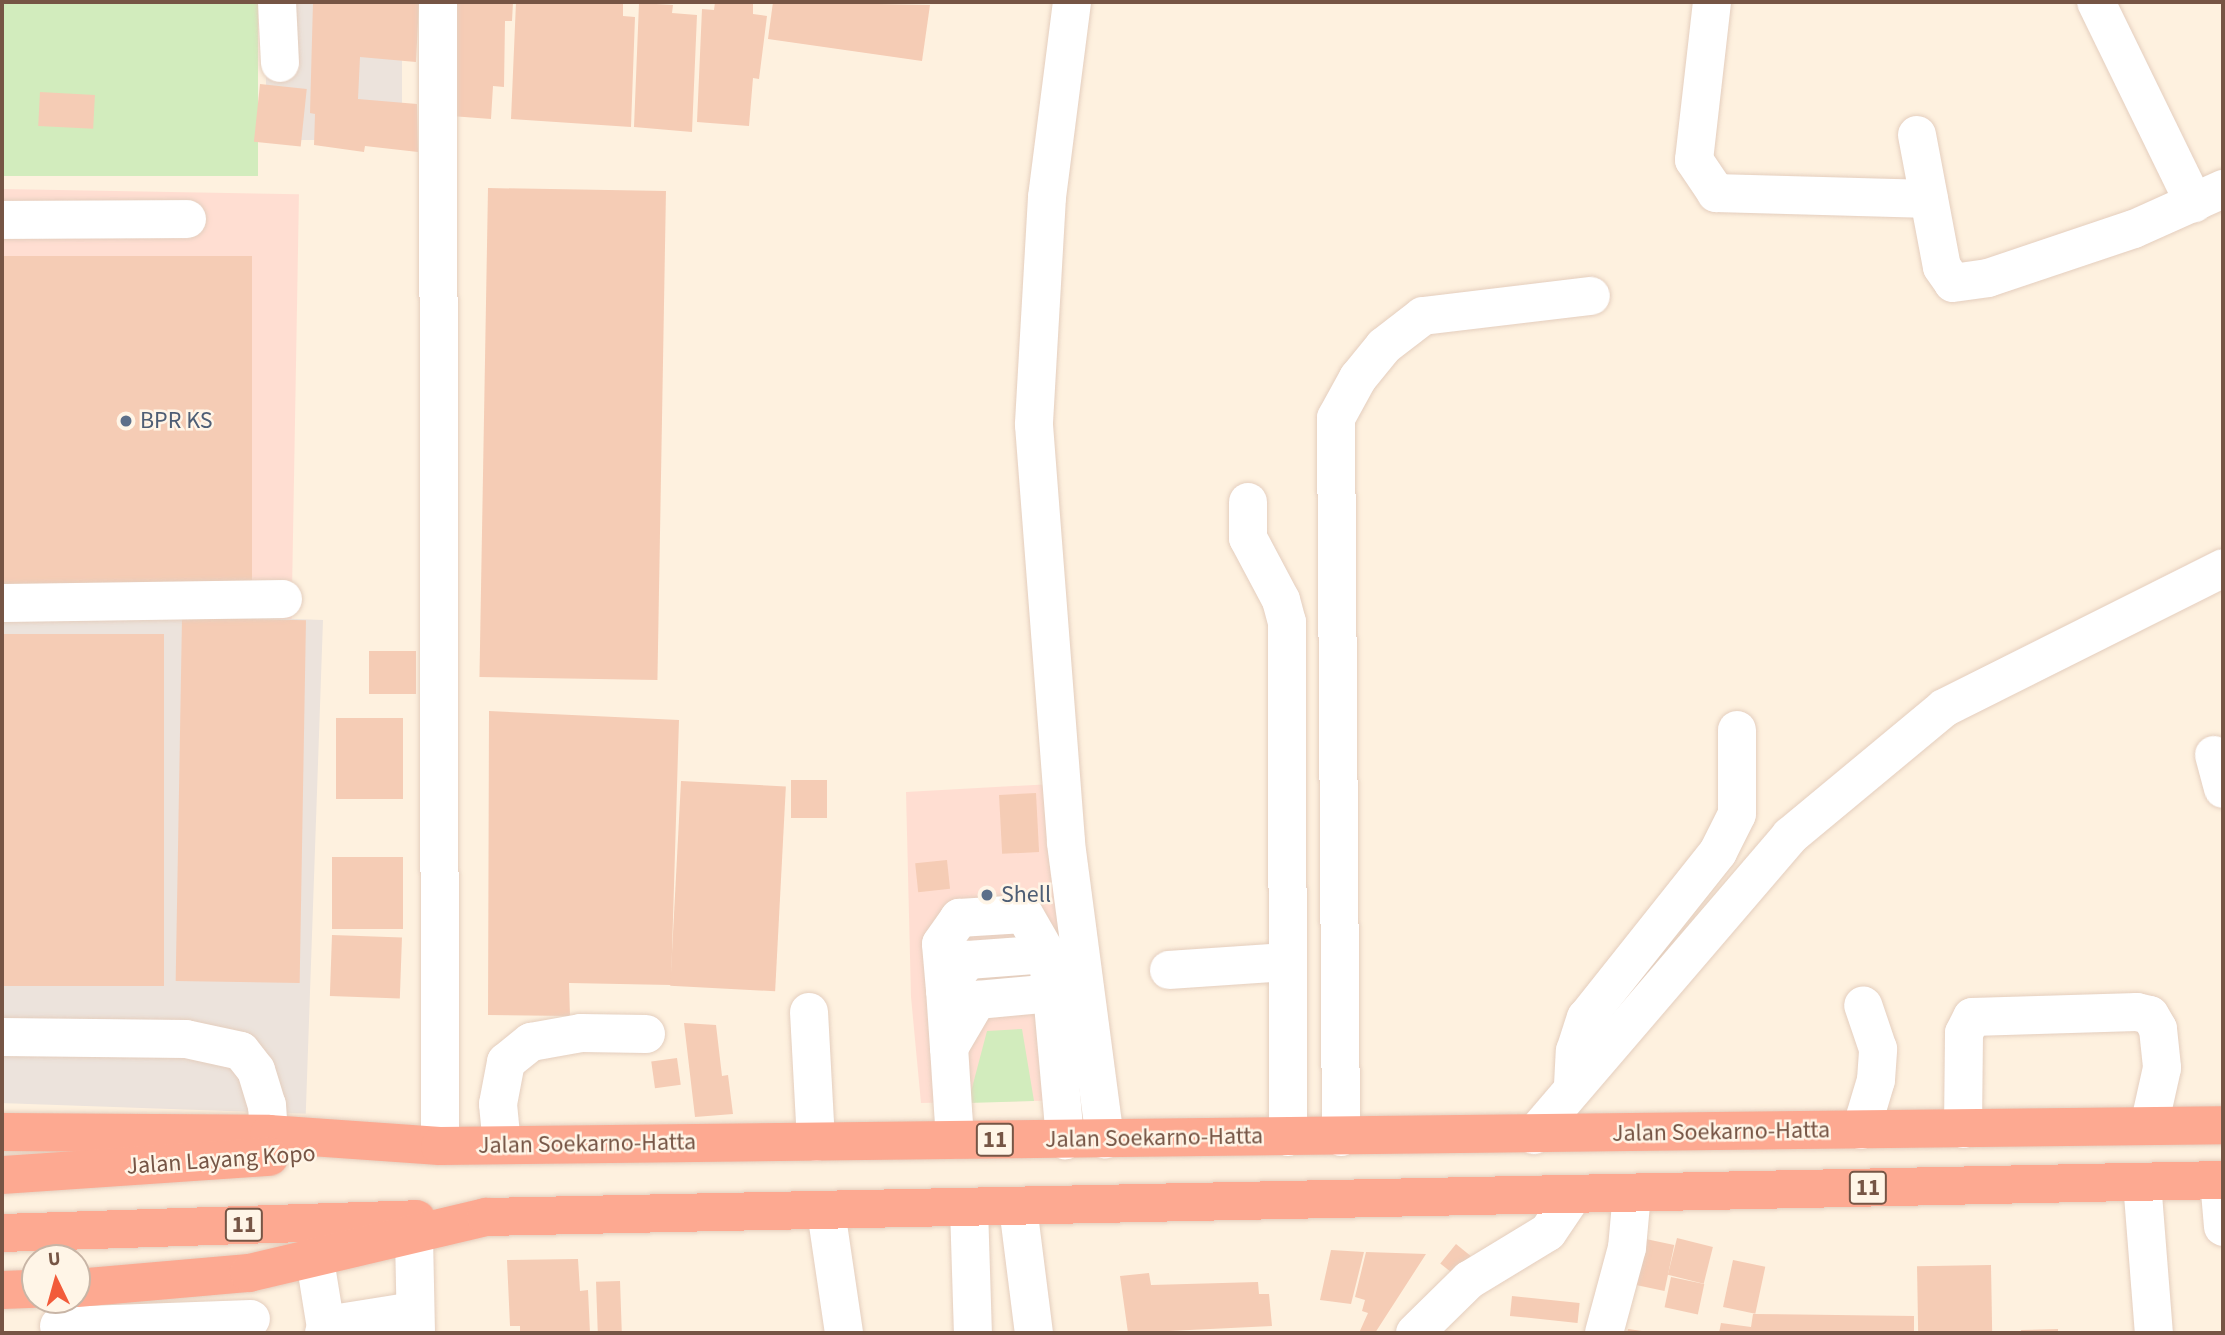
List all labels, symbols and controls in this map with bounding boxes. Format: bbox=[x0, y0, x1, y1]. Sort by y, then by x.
place label: BPR KS bbox=[140, 407, 213, 435]
marker: BPR KS bbox=[118, 413, 134, 429]
place label: Shell bbox=[1001, 881, 1051, 909]
marker: Shell bbox=[979, 887, 995, 903]
street label: Jalan Soekarno-Hatta bbox=[1612, 1116, 1830, 1148]
road number: 11 bbox=[976, 1120, 1014, 1160]
street label: Jalan Soekarno-Hatta bbox=[1045, 1122, 1263, 1154]
street label: Jalan Soekarno-Hatta bbox=[478, 1128, 696, 1160]
street label: Jalan Layang Kopo bbox=[126, 1139, 316, 1181]
road number: 11 bbox=[1849, 1168, 1887, 1208]
road number: 11 bbox=[225, 1206, 263, 1244]
north arrow bbox=[21, 1244, 91, 1314]
text: U bbox=[47, 1246, 62, 1274]

